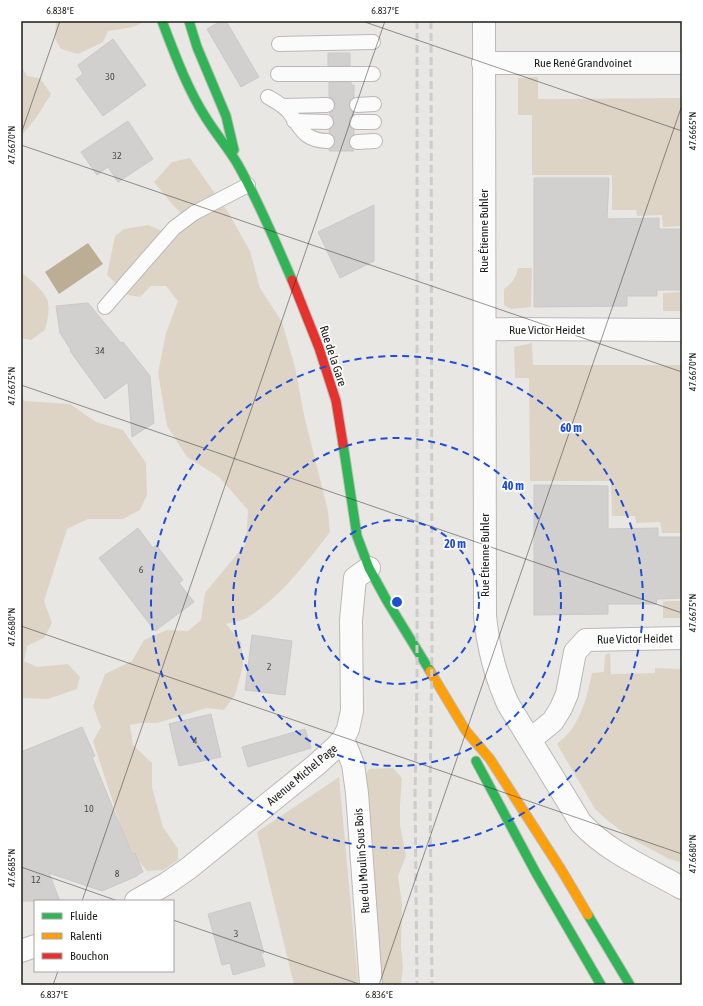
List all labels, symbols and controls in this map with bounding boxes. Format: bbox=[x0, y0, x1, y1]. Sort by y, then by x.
text: 6.838°E bbox=[46, 5, 75, 16]
text: 6.837°E bbox=[371, 5, 400, 16]
street label: Rue René Grandvoinet bbox=[534, 56, 633, 70]
house number: 30 bbox=[105, 71, 115, 82]
text: 47.6665°N bbox=[687, 112, 698, 150]
text: 47.6670°N bbox=[6, 126, 17, 164]
house number: 32 bbox=[112, 150, 122, 161]
street label: Rue Étienne Buhler bbox=[477, 189, 491, 273]
street label: Rue Victor Heidet bbox=[509, 323, 585, 337]
street label: Rue de la Gare bbox=[317, 324, 349, 388]
house number: 34 bbox=[95, 345, 105, 356]
text: 47.6670°N bbox=[687, 353, 698, 391]
text: 47.6675°N bbox=[6, 367, 17, 405]
text: 60 m bbox=[560, 421, 582, 435]
text: 40 m bbox=[501, 479, 524, 493]
street label: Rue Étienne Buhler bbox=[478, 513, 492, 597]
text: 20 m bbox=[444, 537, 466, 551]
house number: 6 bbox=[139, 564, 144, 575]
text: 47.6675°N bbox=[687, 594, 698, 632]
centre of rings bbox=[390, 595, 404, 609]
text: 47.6680°N bbox=[6, 608, 17, 646]
street label: Rue Victor Heidet bbox=[597, 631, 674, 647]
house number: 2 bbox=[267, 661, 272, 672]
house number: 4 bbox=[193, 735, 198, 746]
street label: Avenue Michel Page bbox=[264, 741, 340, 809]
house number: 10 bbox=[84, 803, 94, 814]
street label: Rue du Moulin Sous Bois bbox=[351, 808, 373, 914]
text: 47.6680°N bbox=[687, 835, 698, 873]
text: 47.6685°N bbox=[6, 849, 17, 887]
house number: 8 bbox=[115, 868, 120, 879]
house number: 12 bbox=[31, 874, 41, 885]
legend bbox=[34, 900, 174, 972]
text: Fluide bbox=[70, 909, 98, 923]
house number: 3 bbox=[234, 928, 239, 939]
text: Ralenti bbox=[70, 929, 102, 943]
text: Bouchon bbox=[70, 949, 109, 963]
text: 6.837°E bbox=[40, 989, 69, 1000]
text: 6.836°E bbox=[365, 989, 394, 1000]

